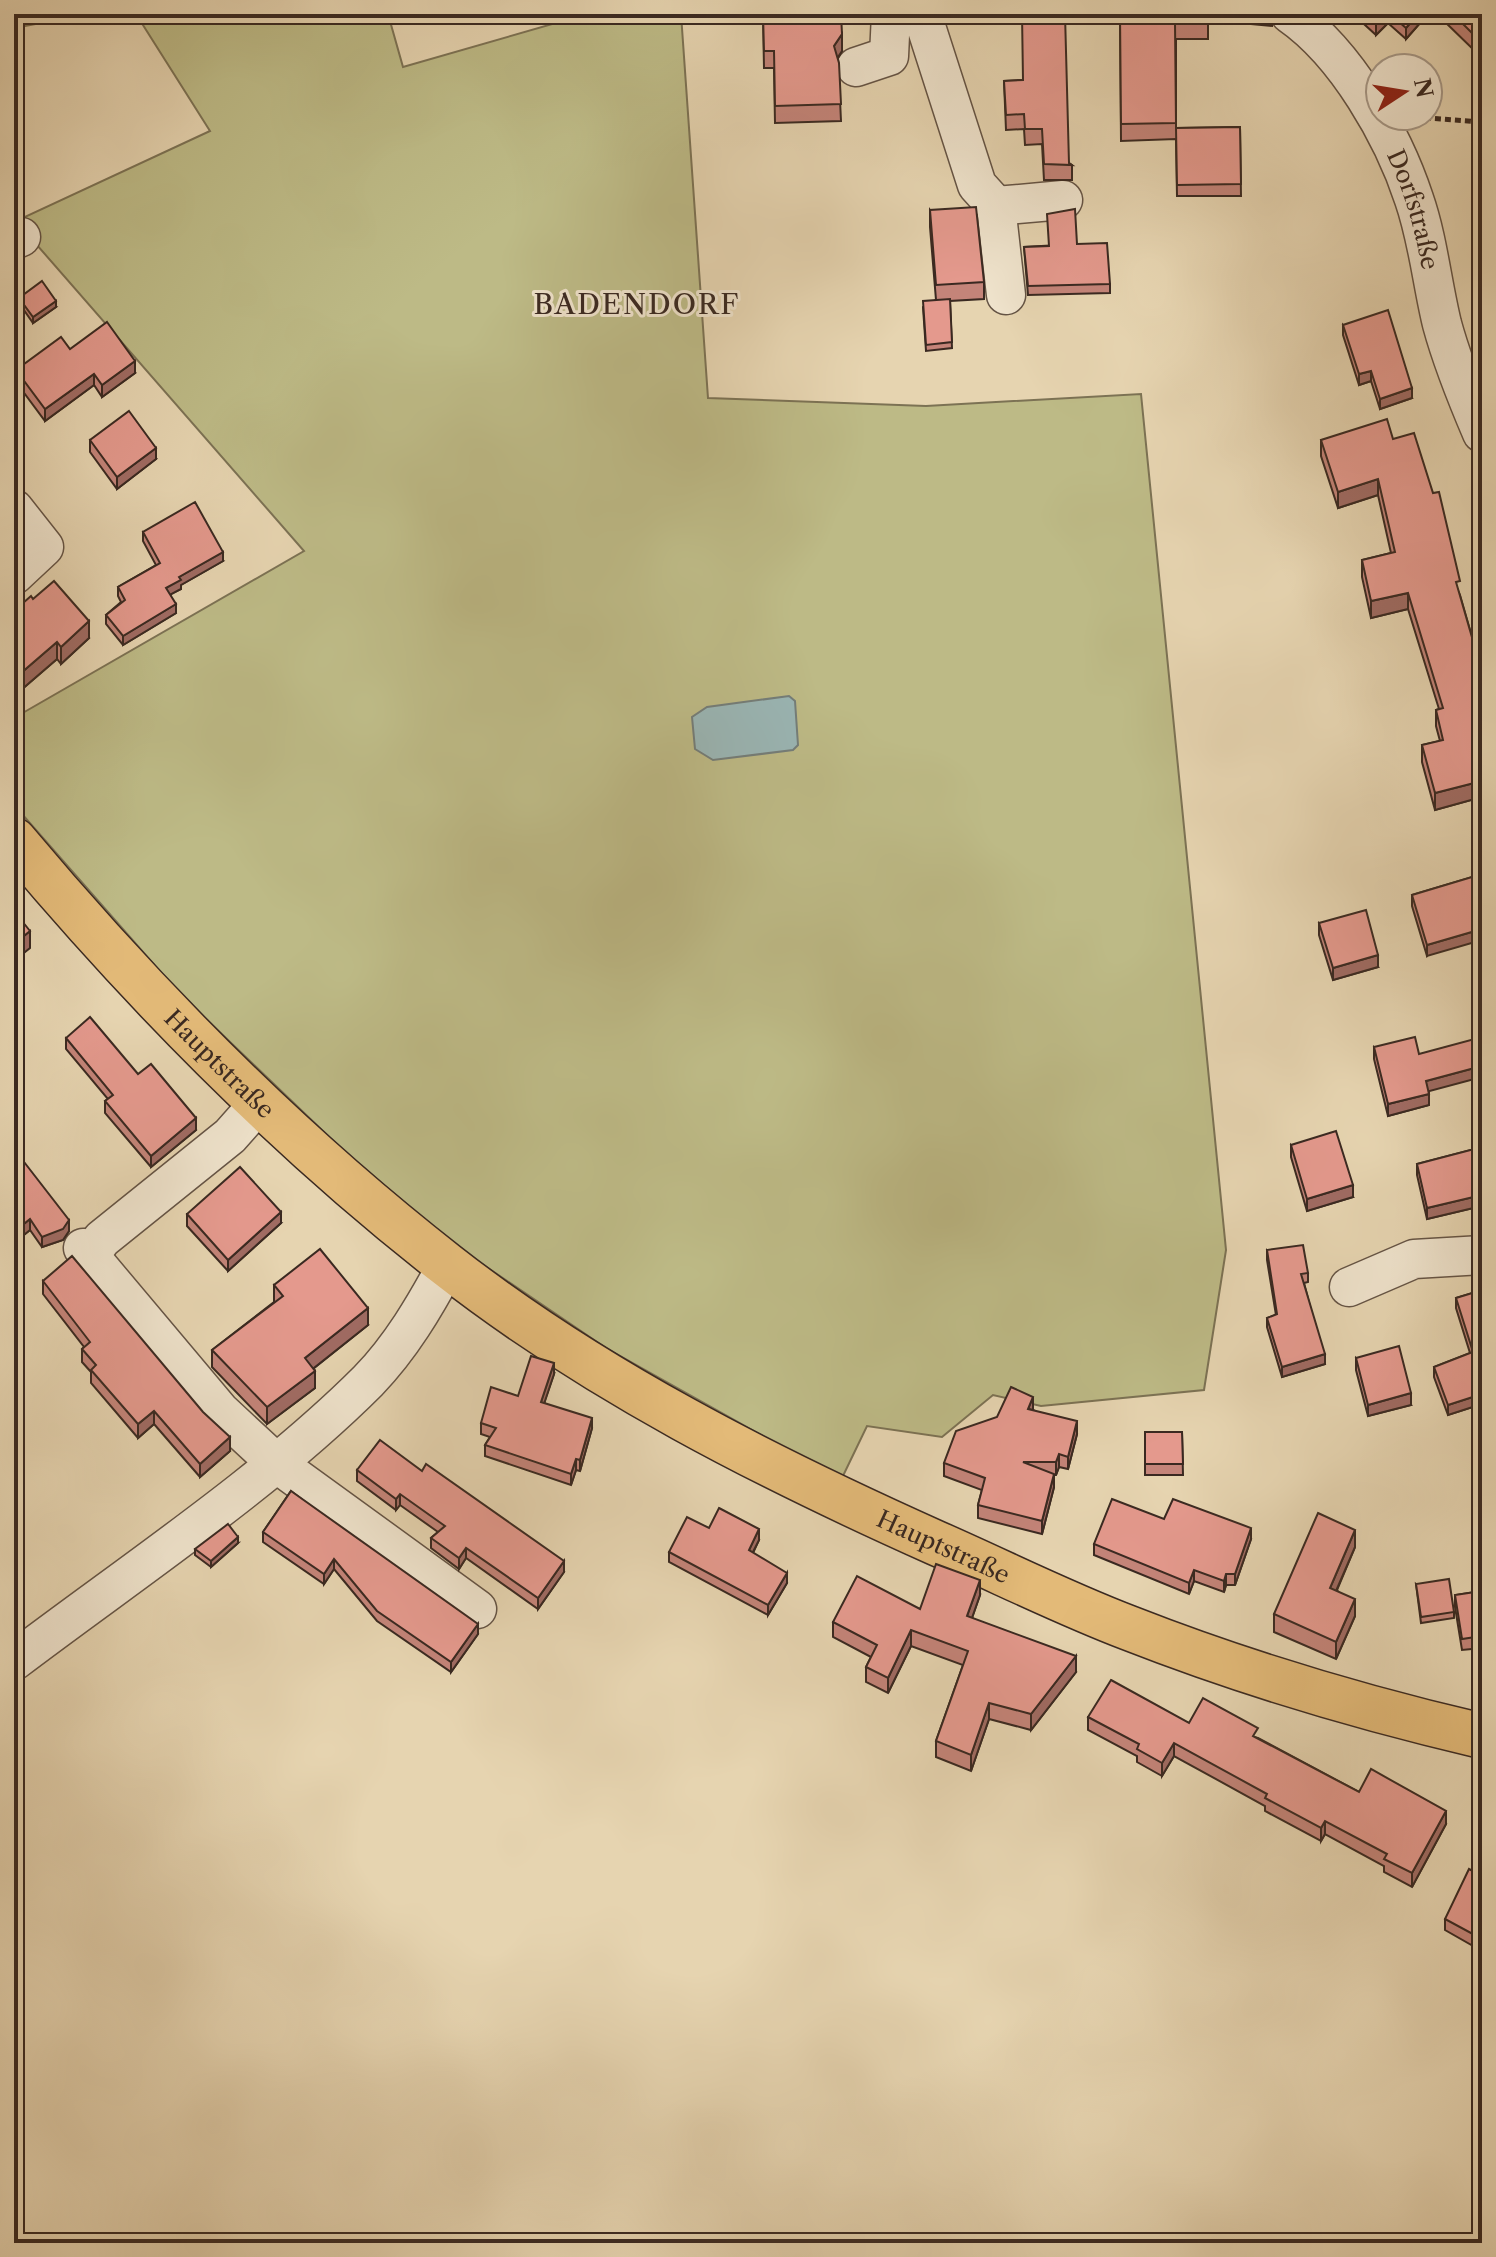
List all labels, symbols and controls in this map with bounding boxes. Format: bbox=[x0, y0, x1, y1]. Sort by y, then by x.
north arrow bbox=[1364, 52, 1444, 132]
text: N bbox=[1408, 76, 1438, 100]
street label: Dorfstraße bbox=[1382, 145, 1445, 272]
district label: BADENDORF bbox=[534, 287, 740, 321]
street label: Hauptstraße bbox=[159, 1003, 281, 1124]
street label: Hauptstraße bbox=[873, 1504, 1015, 1589]

